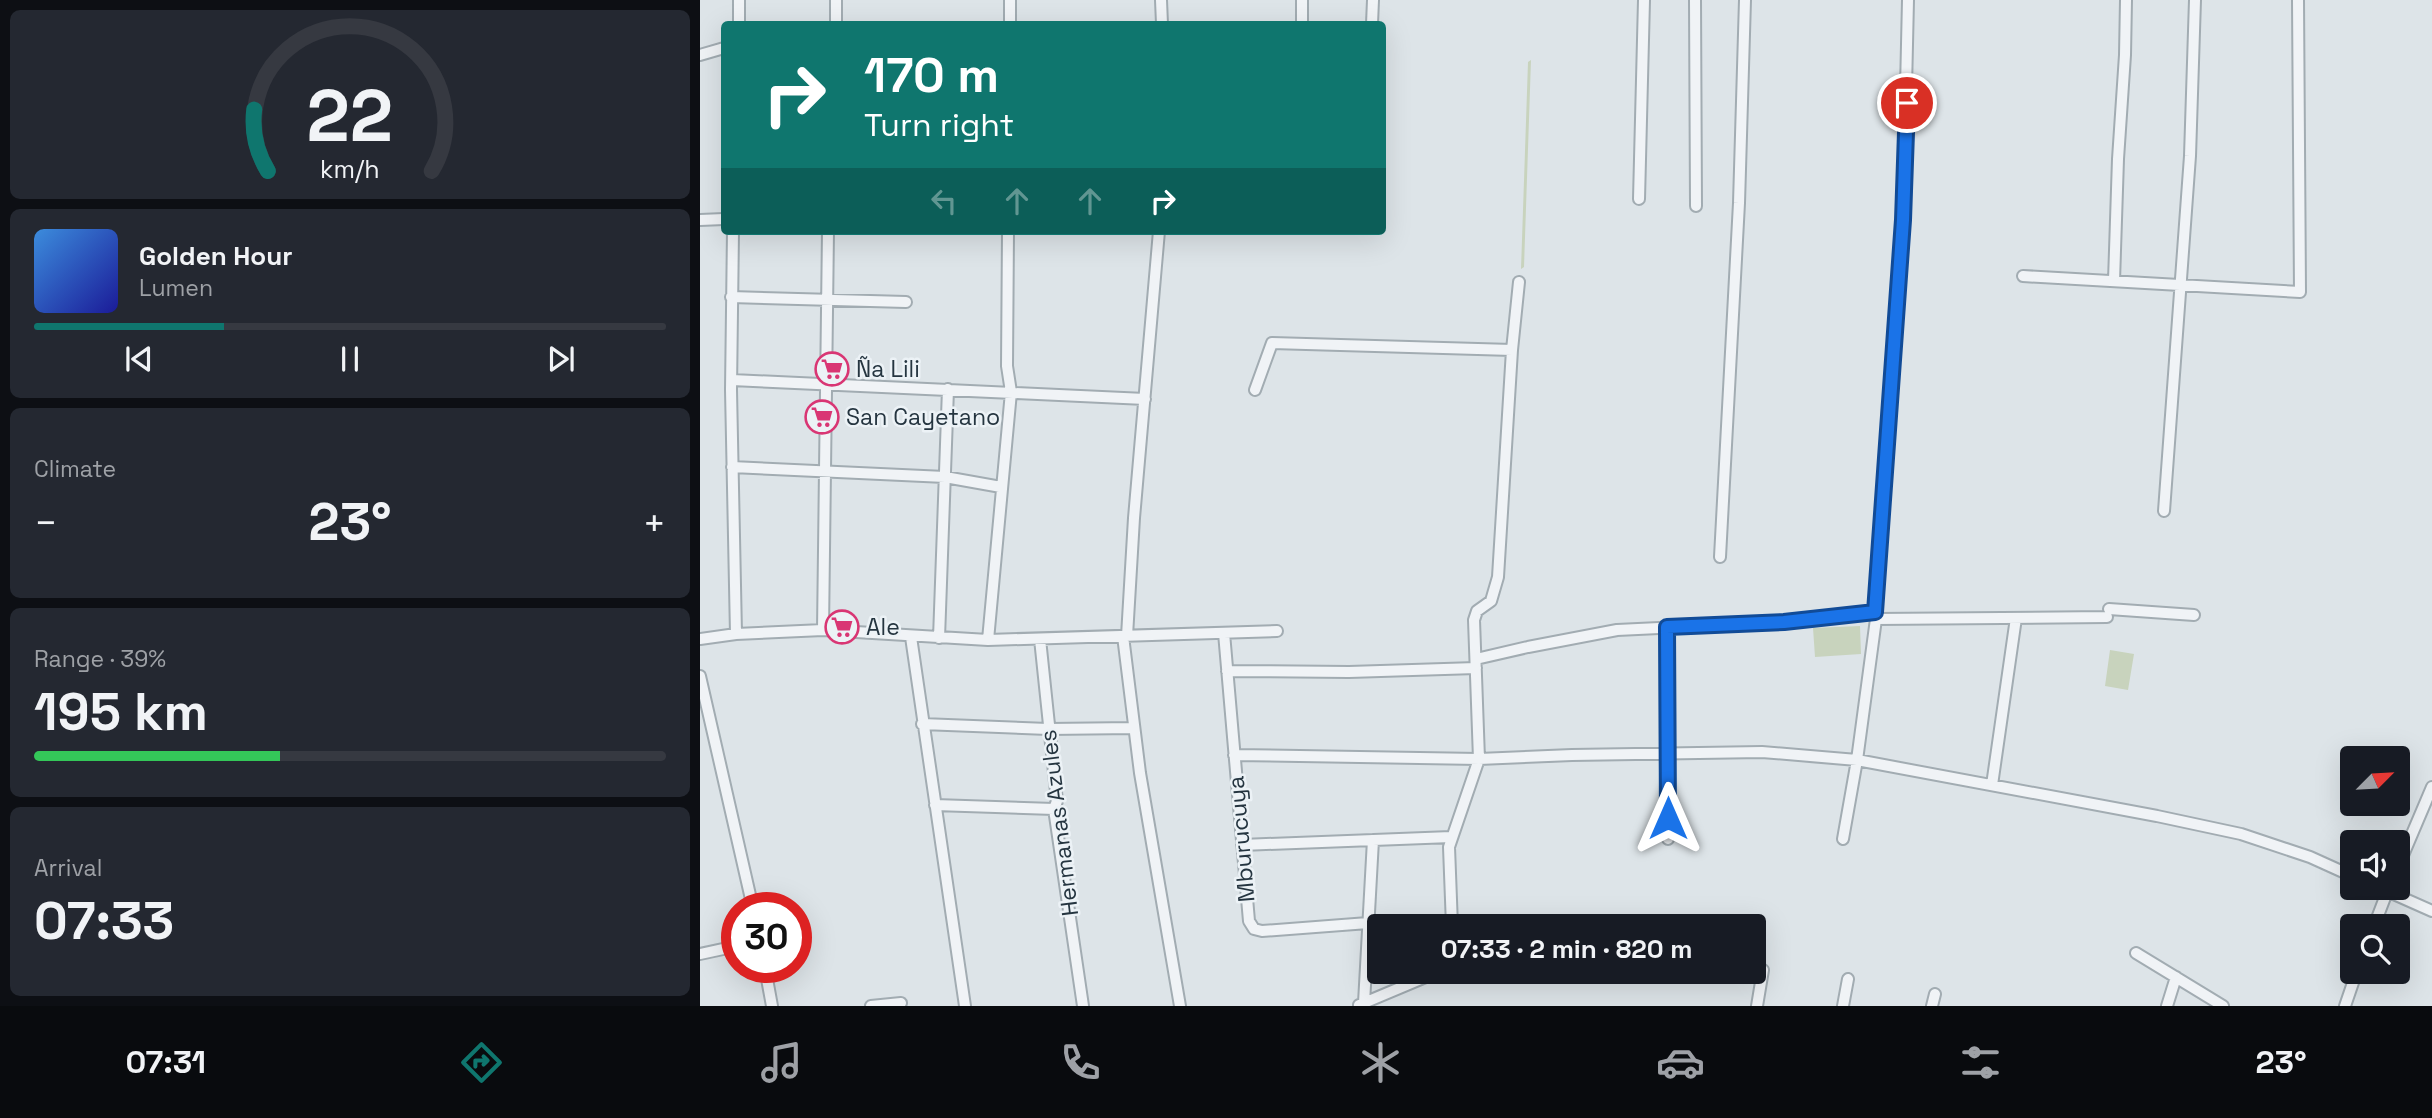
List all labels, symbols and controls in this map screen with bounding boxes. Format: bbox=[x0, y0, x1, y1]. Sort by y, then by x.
text: 170 m bbox=[864, 44, 999, 106]
icon: right bbox=[749, 49, 840, 140]
text: 22 bbox=[307, 69, 393, 162]
pin bbox=[1877, 73, 1937, 133]
icon: arrive bbox=[1888, 84, 1926, 122]
text: Turn right bbox=[864, 105, 1014, 145]
text: km/h bbox=[320, 152, 380, 184]
icon: left bbox=[925, 182, 963, 220]
icon: ahead bbox=[998, 182, 1036, 220]
icon: ahead bbox=[1071, 182, 1109, 220]
icon: right bbox=[1144, 182, 1182, 220]
text: Golden Hour bbox=[139, 239, 293, 273]
text: Lumen bbox=[139, 273, 213, 303]
icon: previous bbox=[120, 340, 158, 378]
icon: pause bbox=[331, 340, 369, 378]
icon: next bbox=[542, 340, 580, 378]
supermarket icon: Ña Lili bbox=[813, 350, 851, 388]
place label: Ña Lili bbox=[856, 354, 920, 384]
supermarket icon: San Cayetano bbox=[803, 398, 841, 436]
place label: San Cayetano bbox=[846, 402, 1000, 432]
text: Climate bbox=[34, 454, 116, 484]
text: 23° bbox=[309, 489, 392, 555]
text: − bbox=[34, 499, 58, 547]
text: + bbox=[642, 499, 666, 547]
supermarket icon: Ale bbox=[823, 608, 861, 646]
place label: Ale bbox=[866, 612, 900, 642]
text: Range · 39% bbox=[34, 644, 166, 674]
text: 195 km bbox=[34, 679, 208, 745]
street label: Hermanas Azules bbox=[1033, 728, 1085, 918]
north arrow bbox=[2340, 746, 2410, 816]
map controls bbox=[2340, 746, 2410, 984]
street label: Mburucuya bbox=[1221, 775, 1261, 903]
position arrow bbox=[1631, 781, 1705, 855]
button: sound bbox=[2340, 830, 2410, 900]
text: Arrival bbox=[34, 853, 102, 883]
text: 07:33 bbox=[34, 888, 174, 954]
speed limit sign: 30 bbox=[721, 892, 812, 983]
button: search bbox=[2340, 914, 2410, 984]
text: 07:33 · 2 min · 820 m bbox=[1441, 932, 1692, 966]
icon: directions bbox=[457, 1038, 506, 1087]
icon: music bbox=[757, 1038, 806, 1087]
icon: phone bbox=[1056, 1038, 1105, 1087]
icon: climate bbox=[1356, 1038, 1405, 1087]
icon: car bbox=[1656, 1038, 1705, 1087]
icon: filters bbox=[1956, 1038, 2005, 1087]
text: 07:31 bbox=[125, 1042, 206, 1082]
text: 23° bbox=[2255, 1042, 2307, 1082]

